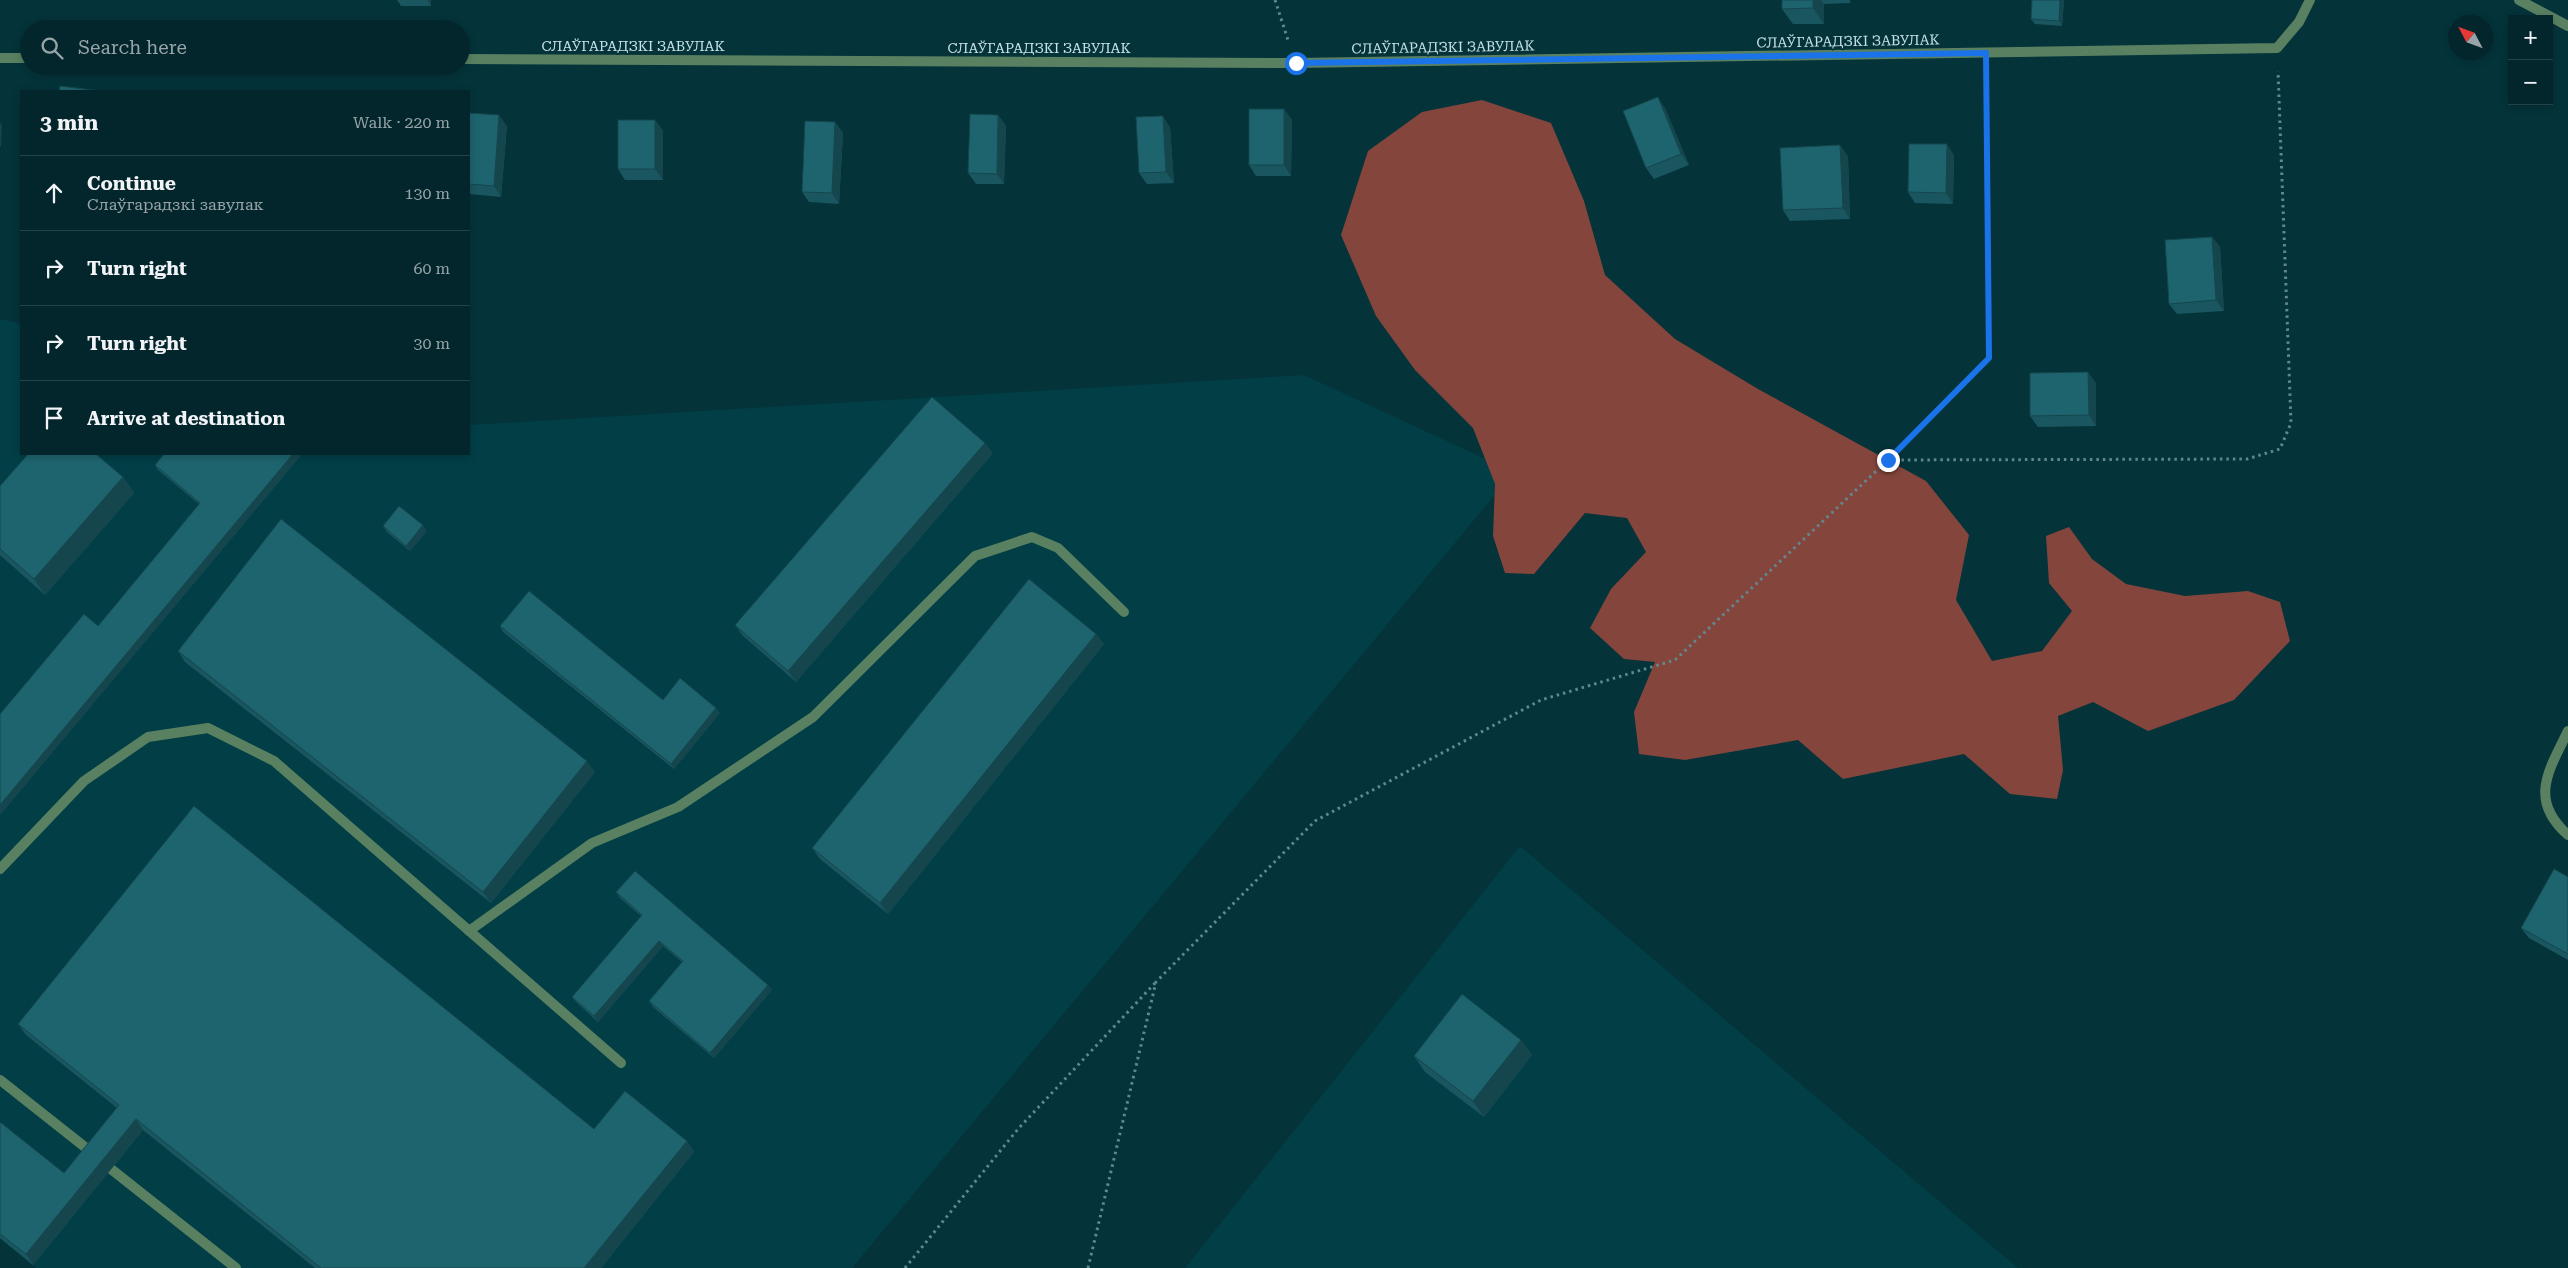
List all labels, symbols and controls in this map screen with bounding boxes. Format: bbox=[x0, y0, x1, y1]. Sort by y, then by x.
north arrow bbox=[2448, 15, 2493, 60]
map controls bbox=[2508, 15, 2553, 105]
button: + bbox=[2508, 15, 2553, 60]
search box bbox=[20, 20, 470, 75]
street label: СЛАЎГАРАДЗКІ ЗАВУЛАК bbox=[1756, 31, 1940, 51]
icon: search bbox=[38, 34, 66, 62]
text: Search here bbox=[78, 36, 187, 59]
street label: СЛАЎГАРАДЗКІ ЗАВУЛАК bbox=[1351, 37, 1535, 57]
street label: СЛАЎГАРАДЗКІ ЗАВУЛАК bbox=[541, 38, 725, 54]
street label: СЛАЎГАРАДЗКІ ЗАВУЛАК bbox=[947, 40, 1131, 56]
route start bbox=[1285, 52, 1308, 75]
button: − bbox=[2508, 60, 2553, 105]
text: 3 min bbox=[40, 111, 98, 135]
text: Walk · 220 m bbox=[353, 113, 450, 132]
text: Continue bbox=[87, 172, 176, 195]
icon: ahead bbox=[40, 179, 68, 207]
text: 130 m bbox=[404, 184, 450, 203]
text: Слаўгарадзкі завулак bbox=[87, 195, 264, 214]
icon: right bbox=[40, 254, 68, 282]
text: Turn right bbox=[87, 257, 187, 280]
text: 60 m bbox=[413, 259, 450, 278]
icon: right bbox=[40, 329, 68, 357]
text: Turn right bbox=[87, 332, 187, 355]
text: 30 m bbox=[413, 334, 450, 353]
icon: arrive bbox=[40, 404, 68, 432]
text: Arrive at destination bbox=[87, 407, 285, 430]
route end bbox=[1877, 449, 1900, 472]

